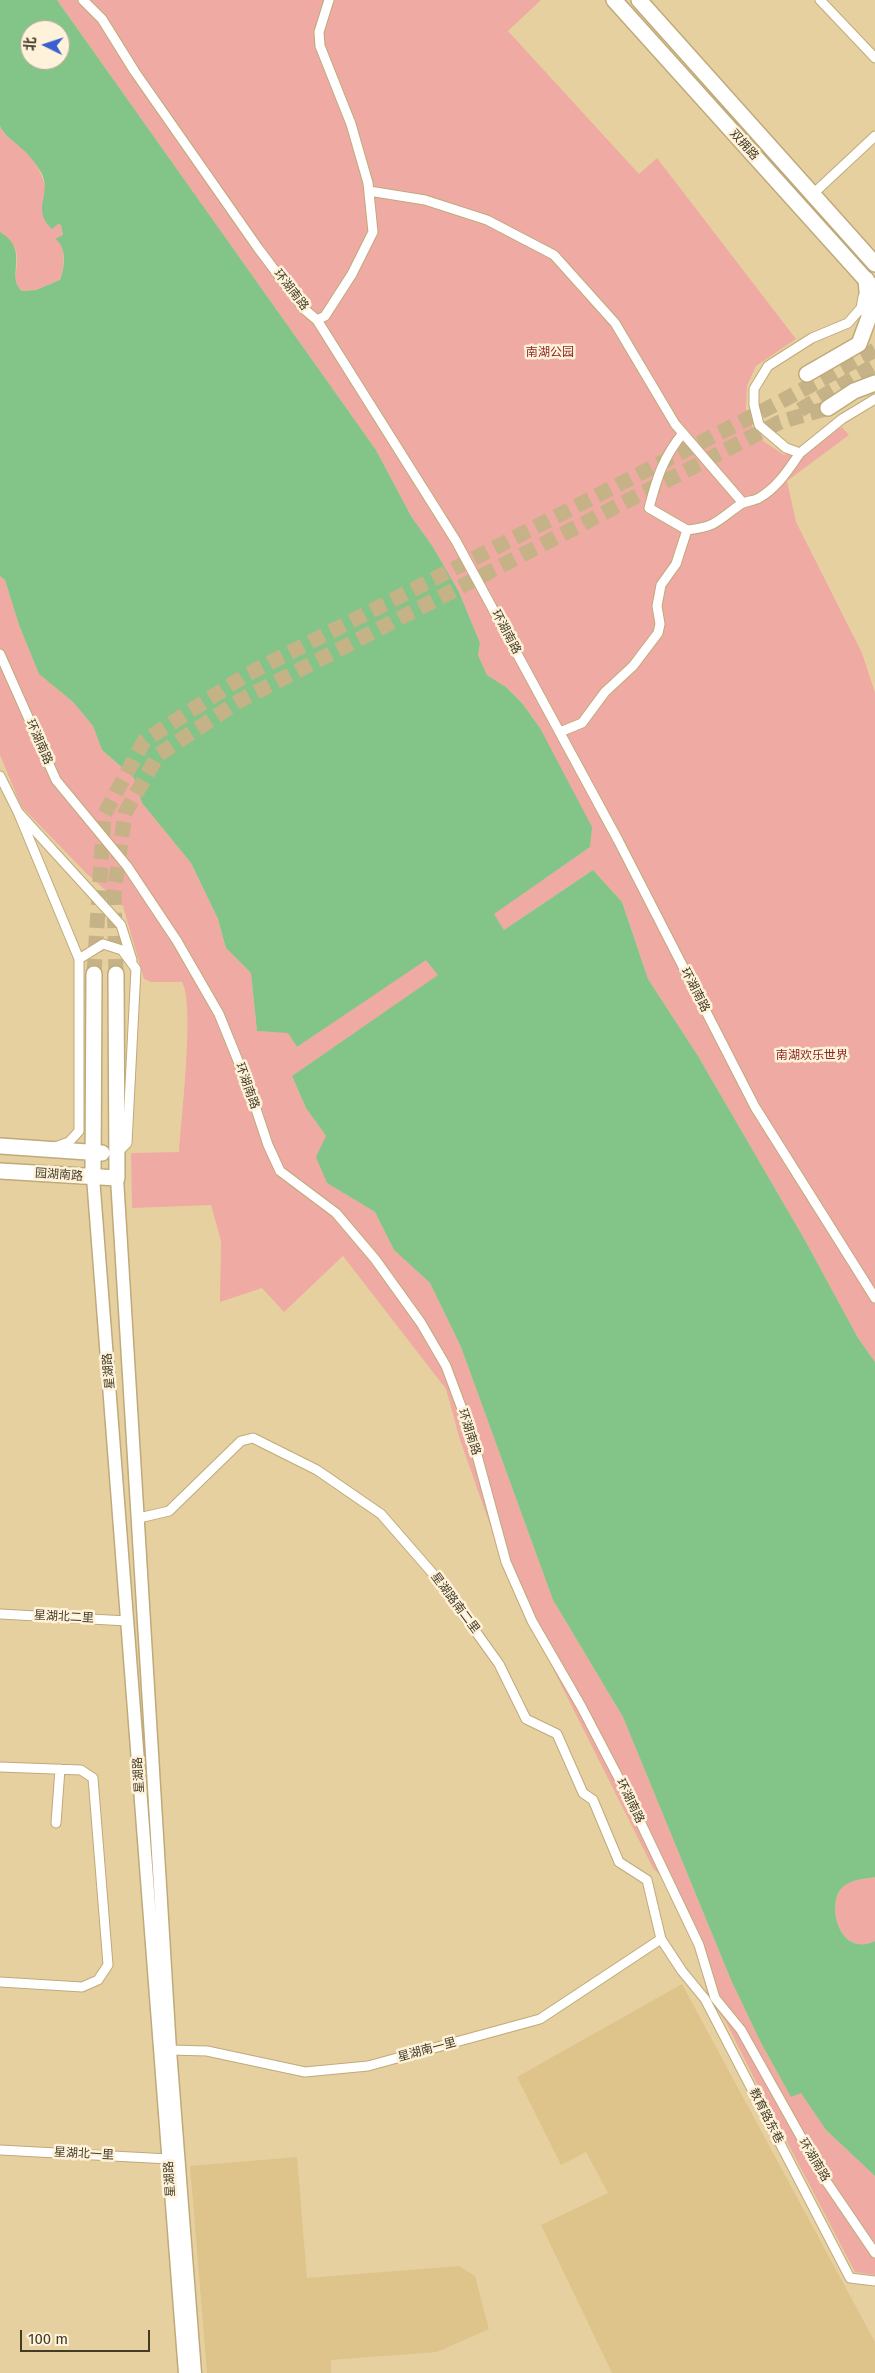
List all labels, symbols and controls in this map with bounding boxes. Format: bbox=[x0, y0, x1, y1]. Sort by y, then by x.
north arrow bbox=[20, 20, 70, 70]
text: 北 bbox=[22, 36, 40, 52]
street label: 双拥路 bbox=[727, 127, 761, 163]
street label: 环湖南路 bbox=[271, 267, 311, 313]
park label: 南湖公园 bbox=[526, 346, 574, 360]
street label: 环湖南路 bbox=[488, 607, 524, 657]
street label: 环湖南路 bbox=[23, 717, 55, 767]
street label: 环湖南路 bbox=[678, 965, 712, 1015]
park label: 南湖欢乐世界 bbox=[776, 1049, 848, 1063]
street label: 环湖南路 bbox=[232, 1061, 262, 1111]
street label: 园湖南路 bbox=[35, 1166, 83, 1184]
street label: 星湖路 bbox=[100, 1352, 118, 1390]
street label: 环湖南路 bbox=[455, 1407, 483, 1457]
street label: 星湖路南二里 bbox=[428, 1570, 482, 1636]
street label: 星湖北二里 bbox=[34, 1608, 94, 1626]
street label: 星湖路 bbox=[131, 1757, 147, 1793]
street label: 环湖南路 bbox=[613, 1776, 647, 1826]
street label: 星湖南一里 bbox=[396, 2035, 458, 2065]
street label: 教育路东巷 bbox=[746, 2086, 786, 2146]
street label: 环湖南路 bbox=[795, 2136, 833, 2184]
street label: 星湖北一里 bbox=[54, 2145, 114, 2163]
street label: 星湖路 bbox=[162, 2161, 178, 2197]
scale bar bbox=[22, 2320, 152, 2352]
text: 100 m bbox=[28, 2330, 68, 2348]

